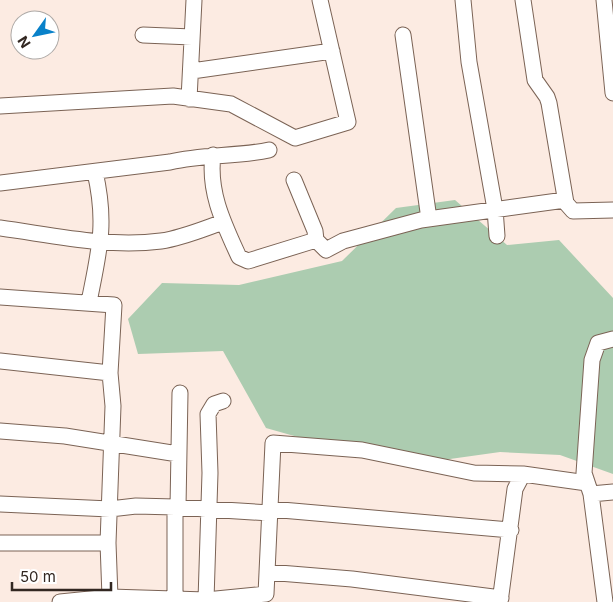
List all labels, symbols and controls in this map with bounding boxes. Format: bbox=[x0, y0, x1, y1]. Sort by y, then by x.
north arrow bbox=[10, 10, 60, 60]
text: N bbox=[14, 33, 34, 51]
scale bar bbox=[12, 560, 111, 592]
text: 50 m bbox=[20, 567, 56, 586]

